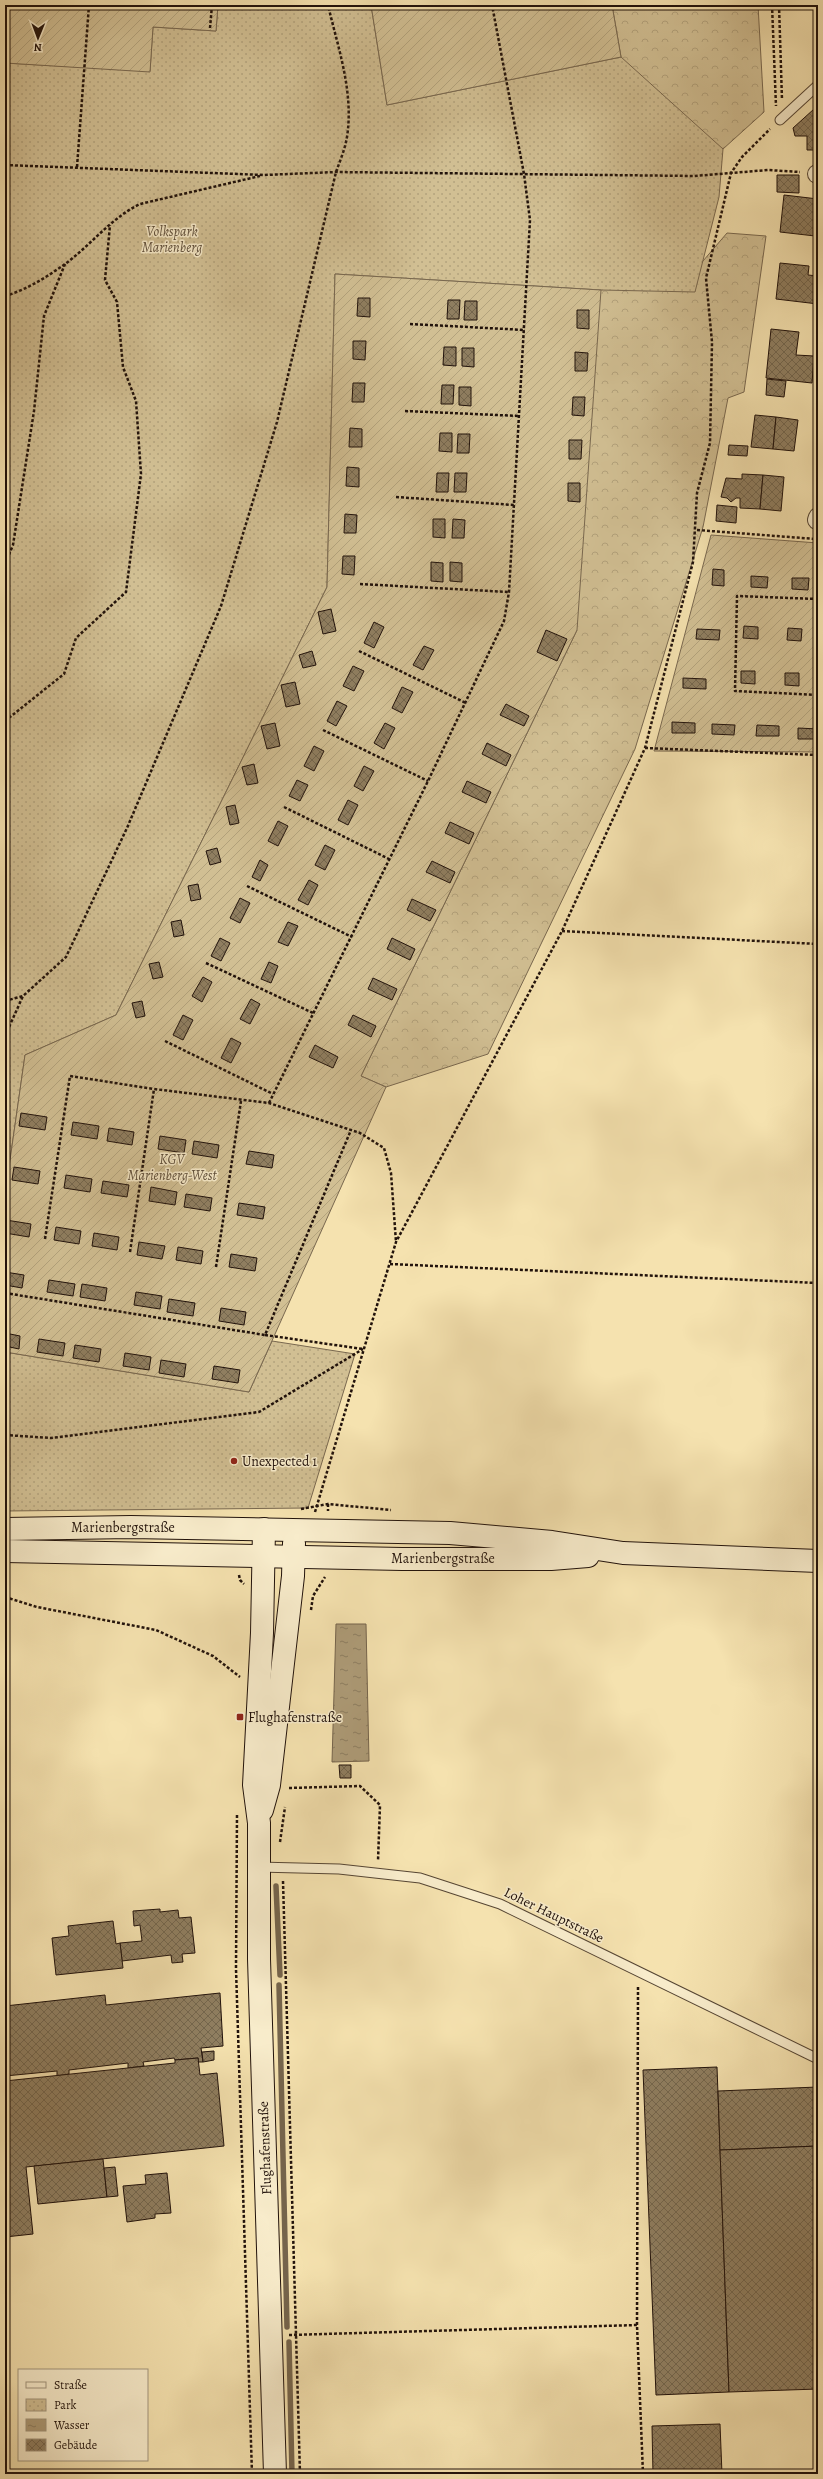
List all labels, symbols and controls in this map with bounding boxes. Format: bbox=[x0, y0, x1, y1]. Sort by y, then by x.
north arrow bbox=[18, 18, 58, 58]
text: N bbox=[34, 40, 42, 55]
park label: Volkspark Marienberg bbox=[142, 222, 203, 257]
park label: KGV Marienberg-West bbox=[128, 1150, 217, 1185]
place label: Unexpected 1 bbox=[242, 1452, 317, 1471]
marker: Unexpected 1 bbox=[229, 1456, 239, 1466]
street label: Marienbergstraße bbox=[71, 1518, 175, 1537]
street label: Marienbergstraße bbox=[391, 1549, 495, 1568]
place label: Flughafenstraße bbox=[248, 1708, 342, 1727]
marker: Flughafenstraße bbox=[235, 1712, 245, 1722]
street label: Loher Hauptstraße bbox=[501, 1883, 607, 1947]
street label: Flughafenstraße bbox=[254, 2101, 276, 2195]
legend bbox=[18, 2369, 148, 2461]
text: Straße bbox=[54, 2377, 87, 2393]
text: Park bbox=[54, 2397, 77, 2413]
text: Wasser bbox=[53, 2417, 90, 2433]
text: Gebäude bbox=[54, 2437, 97, 2453]

